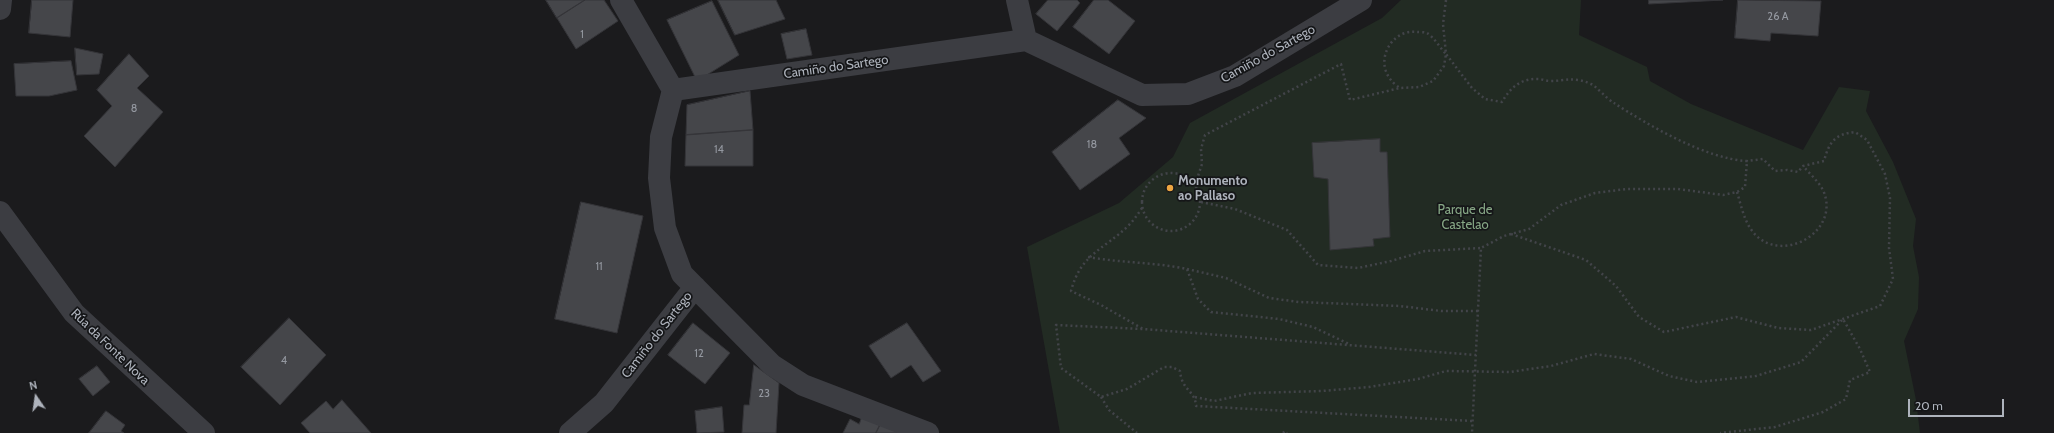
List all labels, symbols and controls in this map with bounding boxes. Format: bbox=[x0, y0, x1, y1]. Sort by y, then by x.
house number: 26 A bbox=[1767, 10, 1789, 24]
street label: Camiño do Sartego bbox=[1218, 22, 1318, 86]
house number: 1 bbox=[580, 28, 584, 42]
street label: Camiño do Sartego bbox=[783, 52, 889, 82]
house number: 8 bbox=[131, 102, 137, 116]
house number: 18 bbox=[1087, 138, 1097, 152]
house number: 14 bbox=[714, 143, 724, 157]
place label: Monumento ao Pallaso bbox=[1178, 173, 1247, 204]
marker: Monumento ao Pallaso bbox=[1165, 183, 1175, 193]
park label: Parque de Castelao bbox=[1438, 202, 1492, 233]
house number: 11 bbox=[595, 260, 603, 274]
street label: Camiño do Sartego bbox=[618, 289, 696, 381]
street label: Rúa da Fonte Nova bbox=[68, 306, 152, 388]
house number: 12 bbox=[694, 347, 704, 361]
house number: 4 bbox=[281, 354, 287, 368]
north arrow bbox=[16, 377, 56, 417]
text: N bbox=[28, 378, 39, 393]
house number: 23 bbox=[758, 387, 770, 401]
scale bar bbox=[1910, 391, 2006, 417]
text: 20 m bbox=[1915, 398, 1943, 413]

